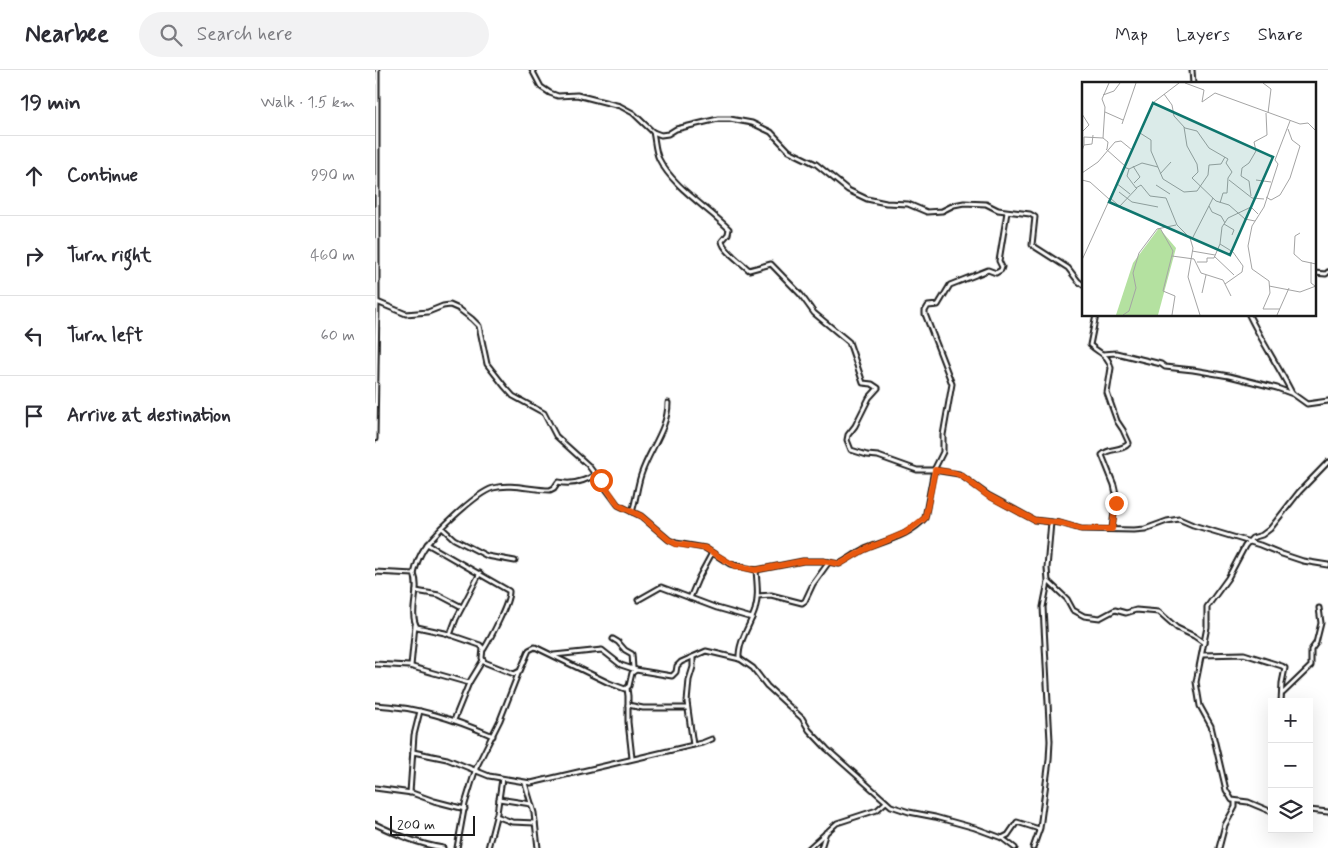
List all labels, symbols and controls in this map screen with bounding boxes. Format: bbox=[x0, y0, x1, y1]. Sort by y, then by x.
search box bbox=[139, 12, 489, 57]
text: Nearbee bbox=[25, 19, 109, 50]
icon: search bbox=[157, 21, 185, 49]
text: Search here bbox=[197, 22, 293, 47]
text: Map bbox=[1115, 23, 1148, 47]
text: Layers bbox=[1176, 23, 1230, 47]
text: Share bbox=[1258, 23, 1303, 47]
inset map bbox=[1082, 82, 1316, 316]
text: 19 min bbox=[20, 89, 81, 117]
text: Walk · 1.5 km bbox=[260, 92, 355, 113]
icon: ahead bbox=[20, 162, 48, 190]
text: Continue bbox=[67, 163, 138, 188]
text: 990 m bbox=[311, 165, 355, 186]
icon: right bbox=[20, 242, 48, 270]
text: Turn right bbox=[67, 243, 151, 268]
text: 460 m bbox=[310, 245, 355, 266]
icon: left bbox=[20, 322, 48, 350]
text: Turn left bbox=[67, 323, 143, 348]
text: 60 m bbox=[321, 325, 355, 346]
icon: arrive bbox=[20, 402, 48, 430]
text: Arrive at destination bbox=[67, 403, 231, 428]
route start bbox=[590, 469, 613, 492]
route end bbox=[1105, 492, 1128, 515]
map controls bbox=[1268, 698, 1313, 833]
button: + bbox=[1268, 698, 1313, 743]
button: − bbox=[1268, 743, 1313, 788]
button: layers bbox=[1268, 788, 1313, 833]
scale bar bbox=[390, 813, 475, 836]
text: 200 m bbox=[397, 816, 435, 834]

